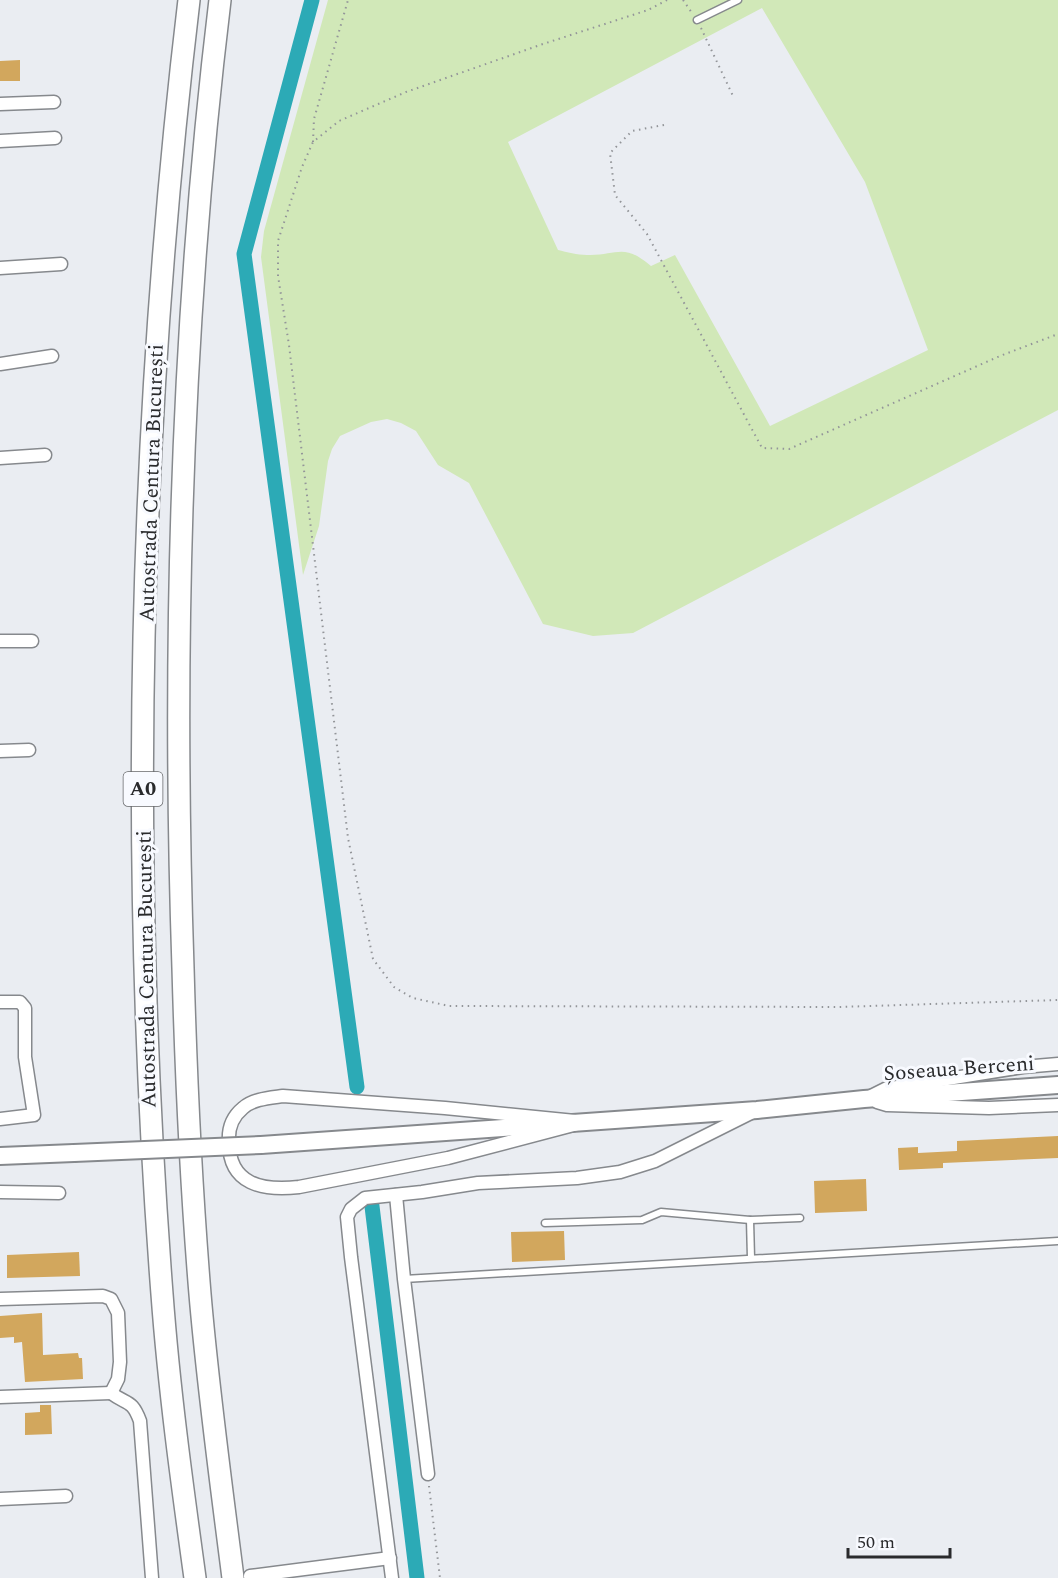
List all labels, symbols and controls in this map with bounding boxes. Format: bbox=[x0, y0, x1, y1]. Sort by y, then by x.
street label: Autostrada Centura București bbox=[131, 343, 173, 623]
road number: A0 bbox=[124, 772, 162, 806]
street label: Autostrada Centura București bbox=[129, 830, 165, 1108]
street label: Șoseaua Berceni bbox=[882, 1048, 1036, 1090]
scale bar bbox=[848, 1521, 950, 1559]
text: 50 m bbox=[857, 1529, 895, 1556]

